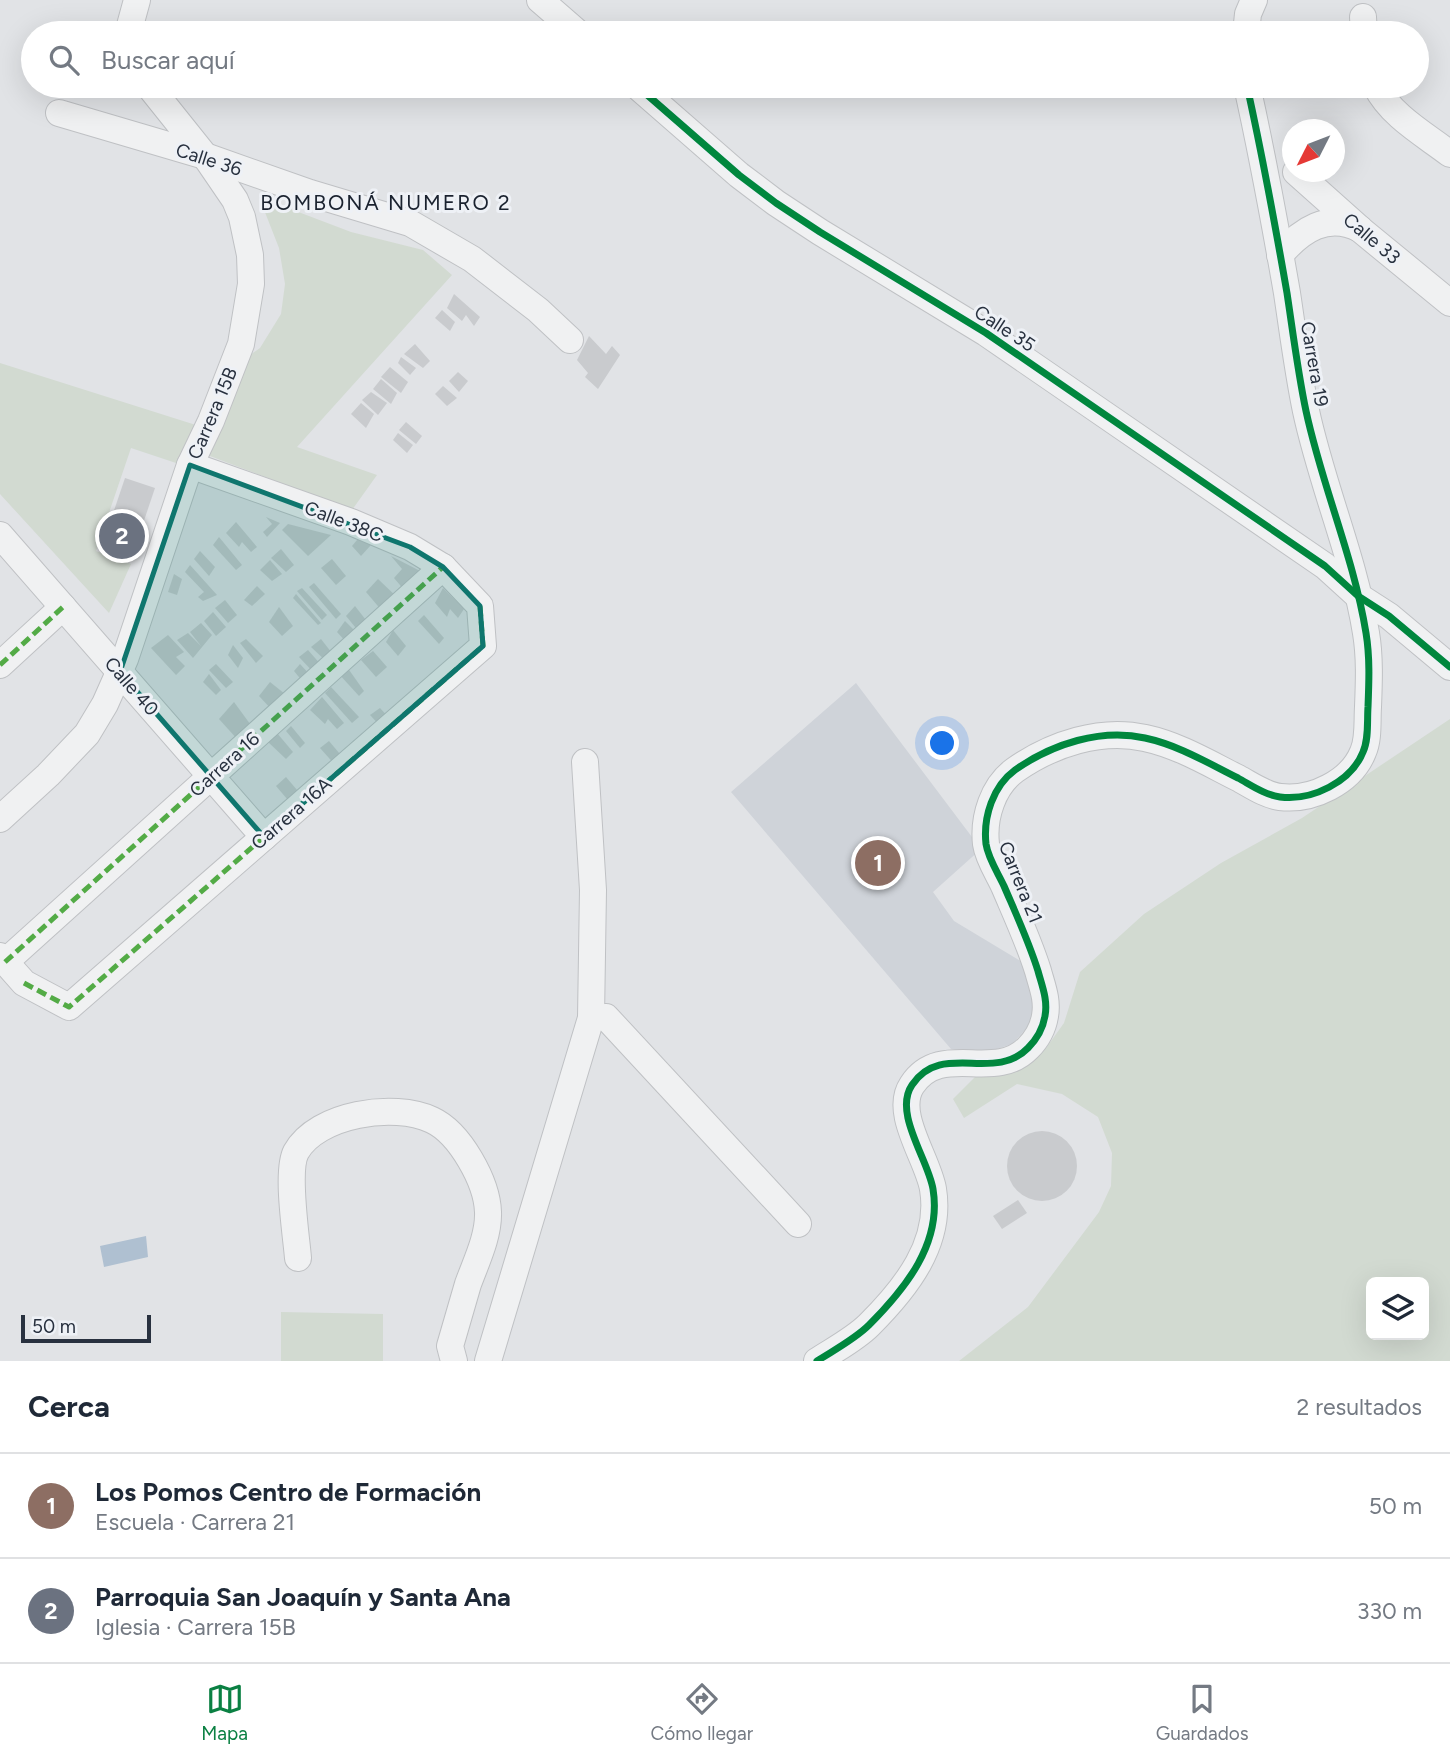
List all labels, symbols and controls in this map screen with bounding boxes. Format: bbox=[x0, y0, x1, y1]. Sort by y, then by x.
search box bbox=[21, 21, 1429, 98]
icon: search bbox=[45, 41, 83, 79]
text: Buscar aquí bbox=[101, 44, 235, 76]
north arrow bbox=[1282, 119, 1345, 182]
street label: Calle 36 bbox=[173, 138, 245, 181]
district label: BOMBONÁ NUMERO 2 bbox=[260, 190, 512, 215]
street label: Calle 33 bbox=[1338, 208, 1405, 269]
street label: Calle 35 bbox=[970, 300, 1040, 357]
street label: Carrera 19 bbox=[1296, 320, 1333, 408]
street label: Carrera 15B bbox=[183, 364, 242, 463]
street label: Calle 38C bbox=[301, 496, 387, 547]
pin: 2 bbox=[99, 510, 145, 562]
street label: Calle 40 bbox=[100, 652, 164, 721]
your location bbox=[925, 726, 959, 760]
street label: Carrera 16 bbox=[185, 727, 264, 802]
street label: Carrera 16A bbox=[246, 772, 336, 854]
pin: 1 bbox=[855, 837, 901, 889]
street label: Carrera 21 bbox=[994, 838, 1047, 926]
map controls bbox=[1366, 1277, 1429, 1340]
button: layers bbox=[1366, 1277, 1429, 1340]
scale bar bbox=[21, 1312, 150, 1344]
text: 50 m bbox=[32, 1315, 76, 1338]
text: Cerca bbox=[28, 1388, 110, 1425]
text: 2 resultados bbox=[1297, 1393, 1422, 1421]
text: Los Pomos Centro de Formación bbox=[95, 1476, 481, 1508]
text: 1 bbox=[46, 1492, 56, 1520]
text: 50 m bbox=[1369, 1492, 1422, 1520]
text: Escuela · Carrera 21 bbox=[95, 1508, 295, 1536]
text: Parroquia San Joaquín y Santa Ana bbox=[95, 1581, 511, 1613]
text: 2 bbox=[44, 1597, 58, 1625]
text: 330 m bbox=[1357, 1597, 1422, 1625]
text: Iglesia · Carrera 15B bbox=[95, 1613, 296, 1641]
tab: Mapa bbox=[201, 1680, 248, 1745]
tab: Cómo llegar bbox=[651, 1680, 753, 1745]
tab: Guardados bbox=[1156, 1680, 1249, 1745]

